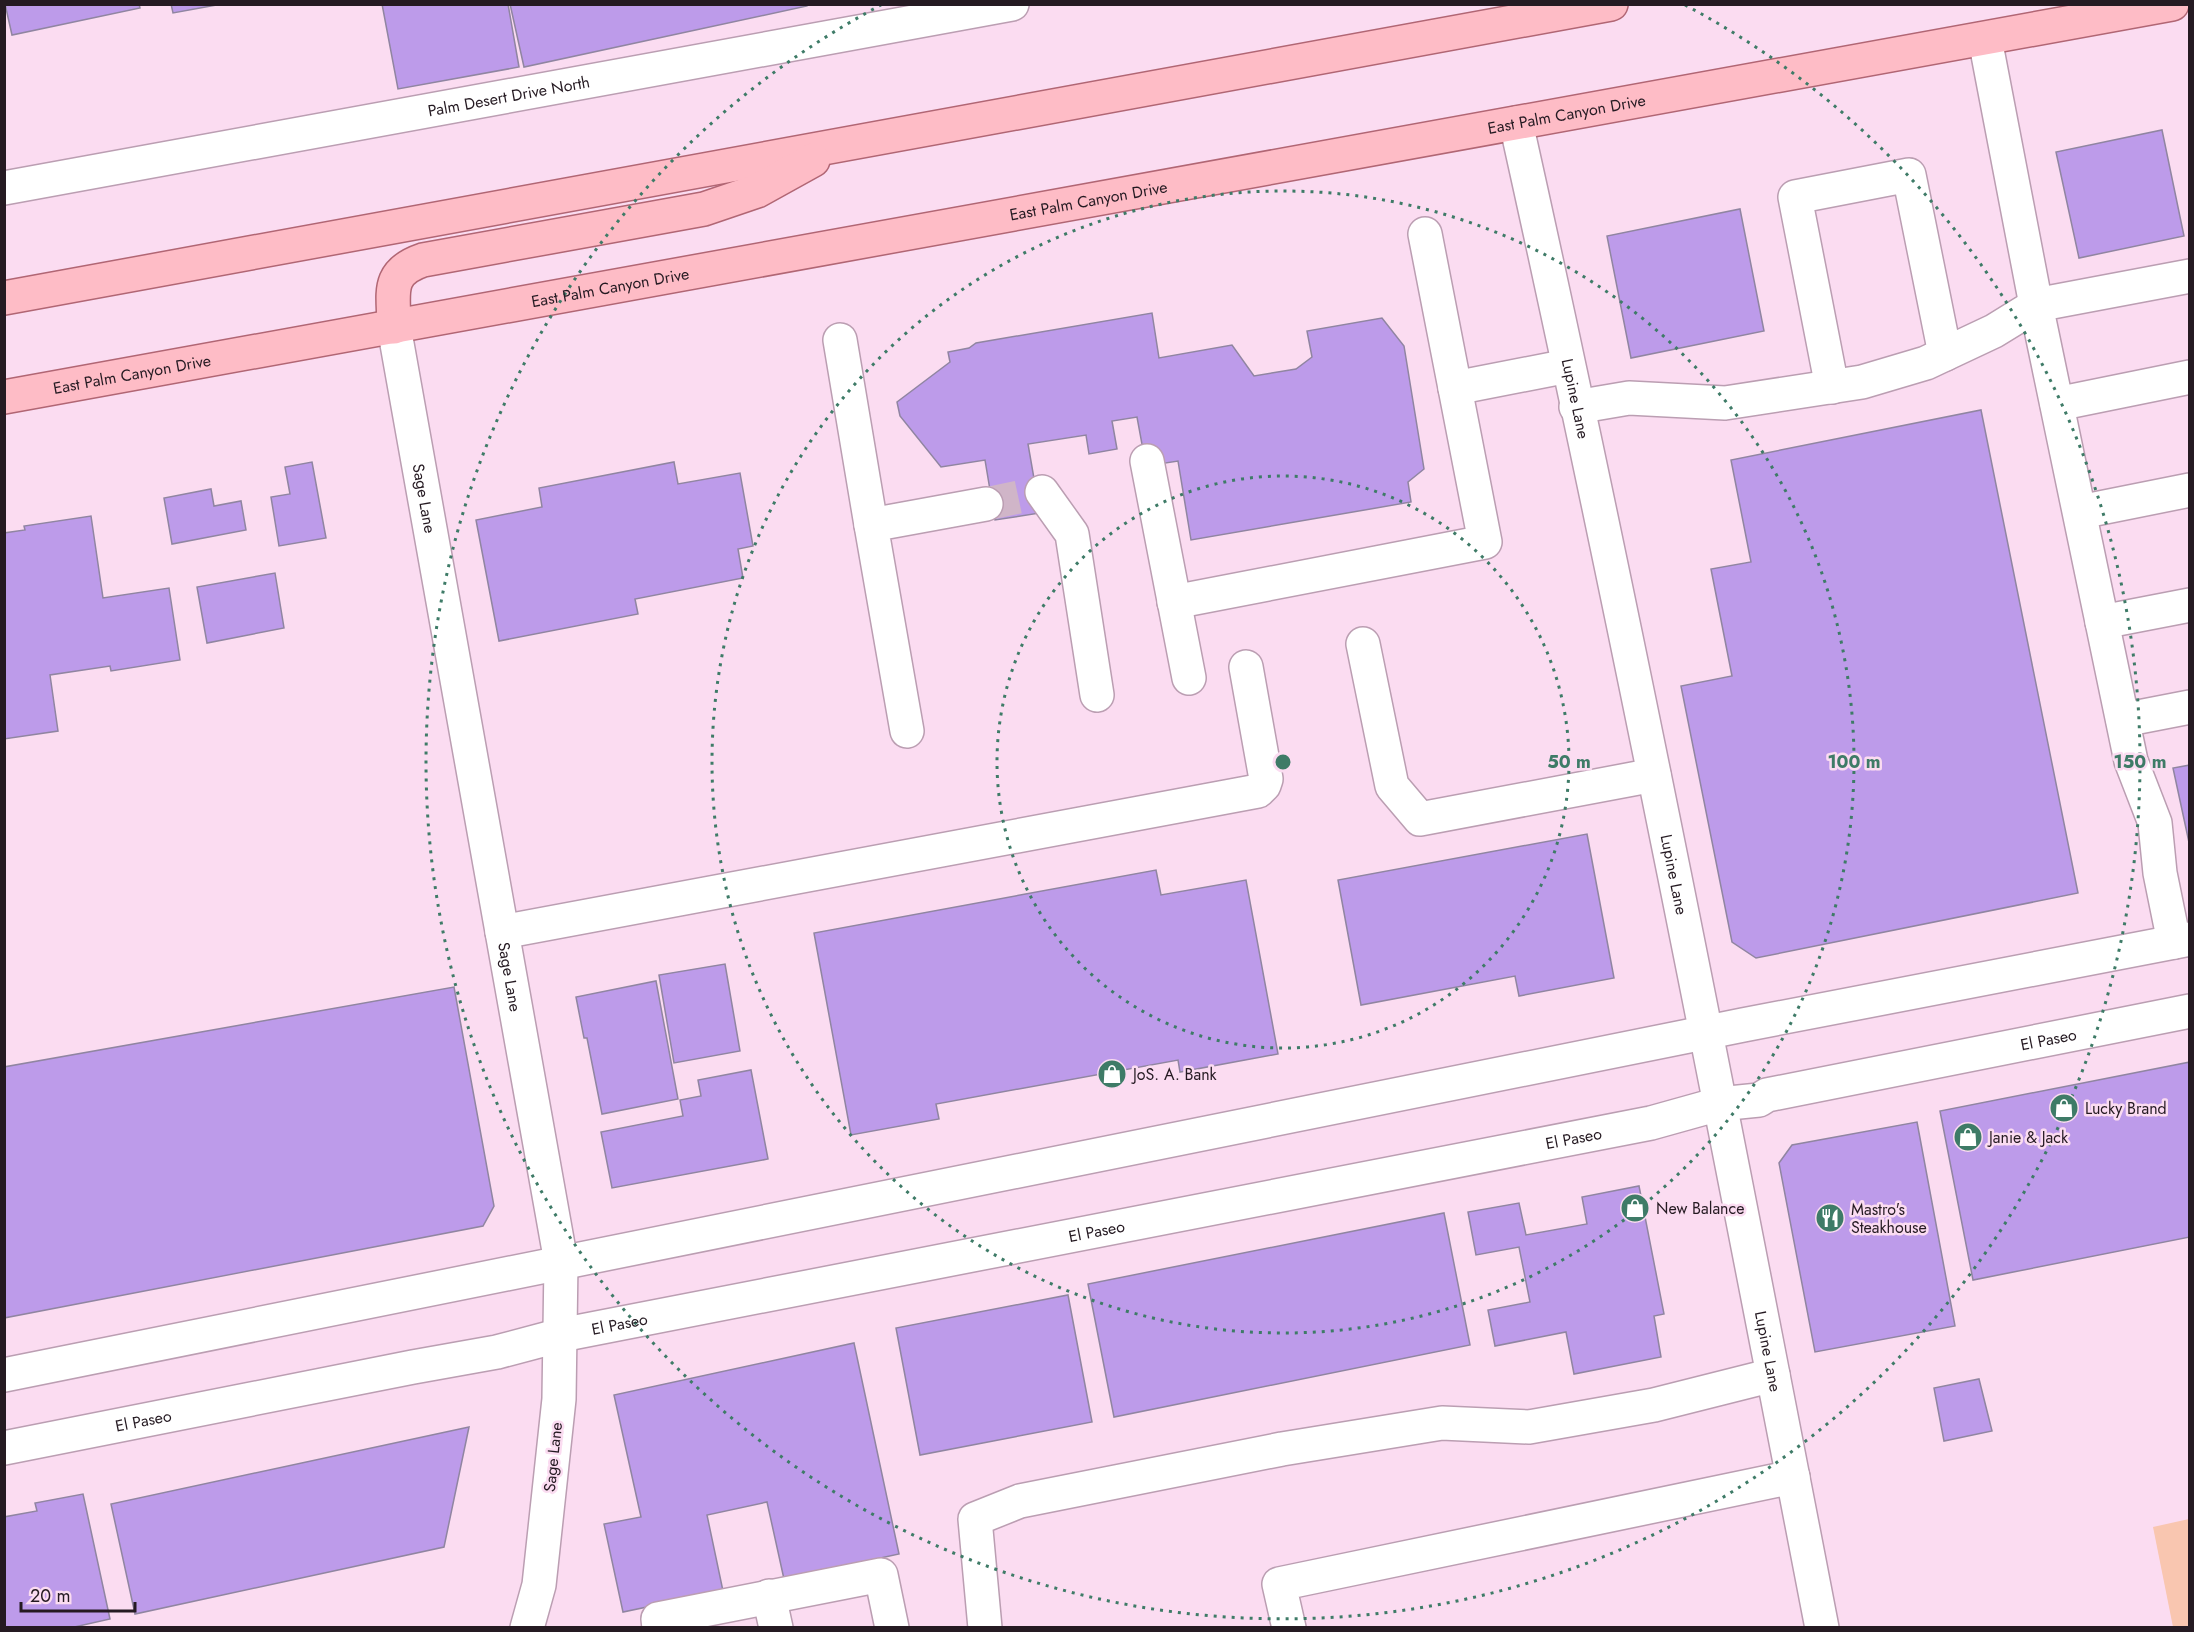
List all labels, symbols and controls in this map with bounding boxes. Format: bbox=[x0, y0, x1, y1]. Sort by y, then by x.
street label: Palm Desert Drive North bbox=[426, 70, 592, 122]
street label: East Palm Canyon Drive bbox=[1486, 88, 1647, 139]
street label: East Palm Canyon Drive bbox=[1008, 175, 1169, 226]
street label: East Palm Canyon Drive bbox=[529, 262, 691, 313]
street label: East Palm Canyon Drive bbox=[51, 348, 213, 399]
street label: Lupine Lane bbox=[1556, 356, 1596, 441]
street label: Sage Lane bbox=[407, 462, 442, 535]
text: 50 m bbox=[1547, 749, 1591, 775]
text: 100 m bbox=[1827, 749, 1881, 775]
text: 150 m bbox=[2114, 749, 2166, 775]
centre of rings bbox=[1273, 752, 1293, 772]
street label: Lupine Lane bbox=[1655, 832, 1694, 917]
street label: Sage Lane bbox=[493, 940, 528, 1013]
street label: El Paseo bbox=[2018, 1022, 2079, 1056]
shop icon: JoS. A. Bank bbox=[1096, 1058, 1128, 1090]
place label: JoS. A. Bank bbox=[1131, 1063, 1218, 1086]
shop icon: Lucky Brand bbox=[2048, 1092, 2080, 1124]
place label: Lucky Brand bbox=[2085, 1097, 2167, 1120]
street label: El Paseo bbox=[1543, 1121, 1604, 1155]
shop icon: Janie & Jack bbox=[1952, 1121, 1984, 1153]
place label: Janie & Jack bbox=[1987, 1126, 2069, 1149]
shop icon: New Balance bbox=[1619, 1192, 1651, 1224]
place label: New Balance bbox=[1656, 1197, 1744, 1220]
place label: Mastro's Steakhouse bbox=[1851, 1198, 1927, 1239]
restaurant icon: Mastro's Steakhouse bbox=[1814, 1202, 1846, 1234]
street label: El Paseo bbox=[1066, 1214, 1127, 1248]
street label: El Paseo bbox=[589, 1307, 650, 1340]
street label: Lupine Lane bbox=[1749, 1309, 1788, 1394]
street label: El Paseo bbox=[113, 1404, 174, 1437]
street label: Sage Lane bbox=[538, 1421, 568, 1493]
scale bar bbox=[21, 1575, 135, 1613]
text: 20 m bbox=[30, 1583, 70, 1609]

